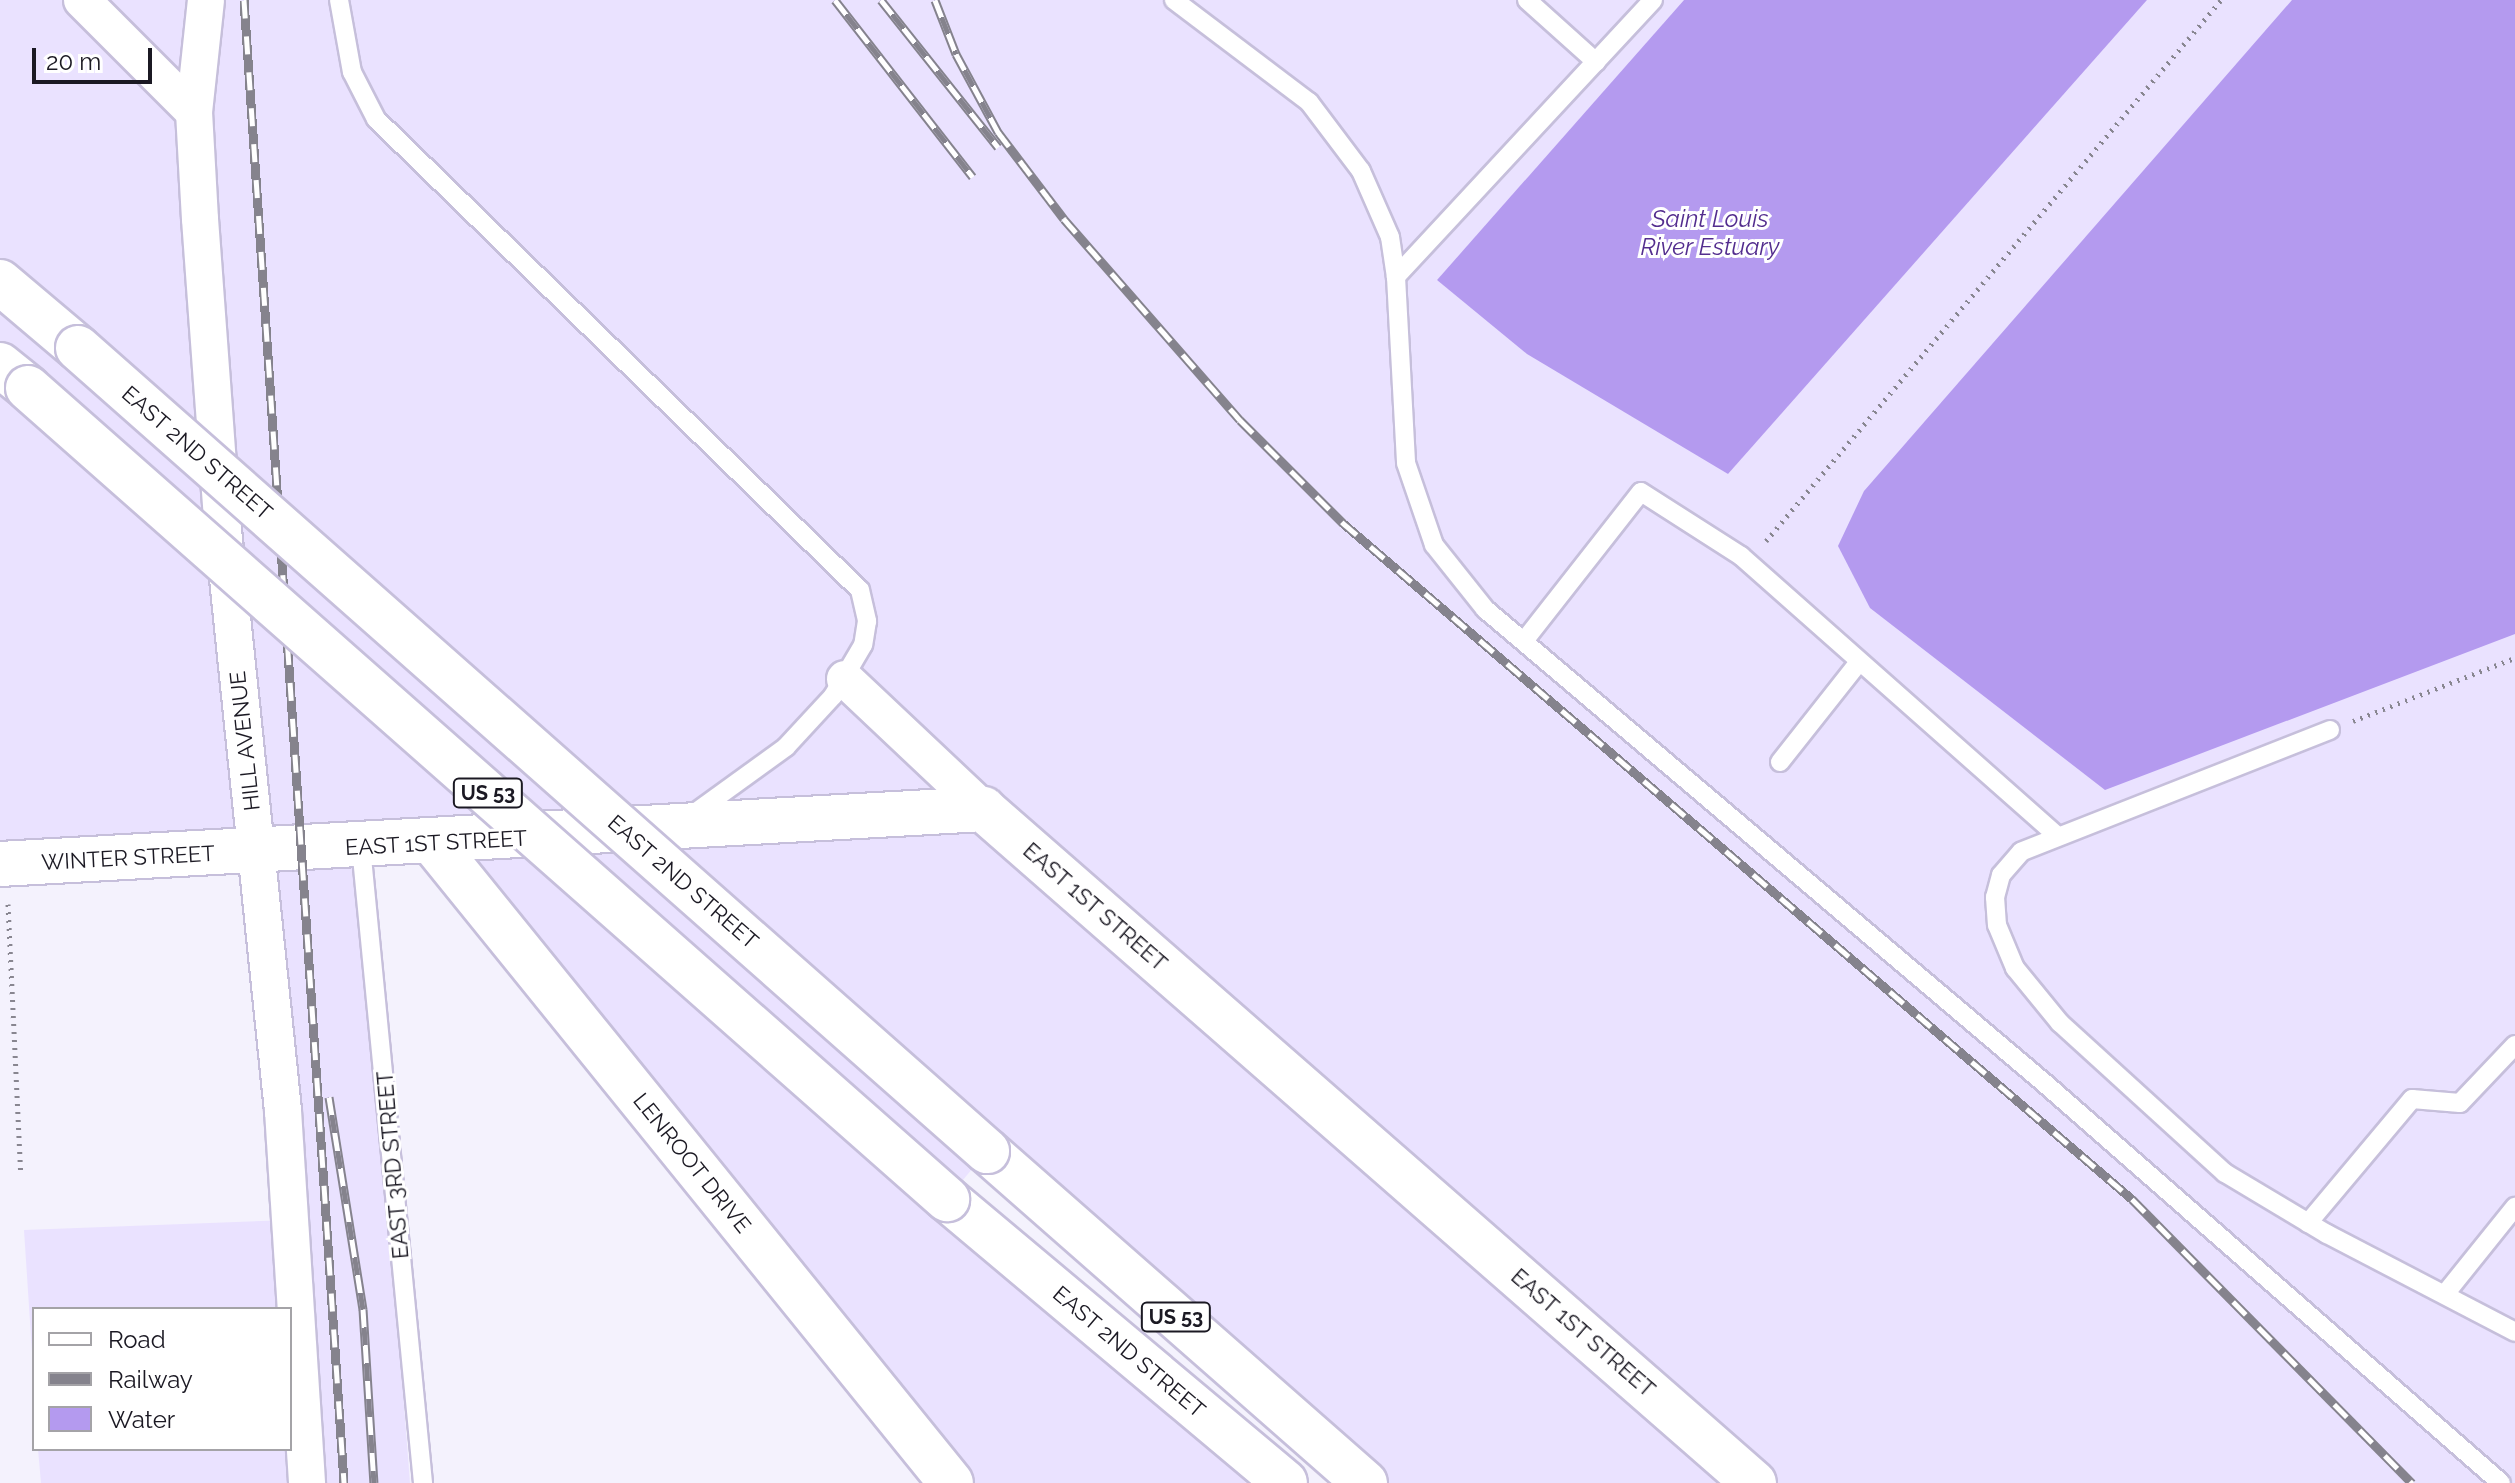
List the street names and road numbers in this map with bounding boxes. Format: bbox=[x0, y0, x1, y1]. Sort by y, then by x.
street label: EAST 2ND STREET bbox=[116, 380, 278, 526]
street label: HILL AVENUE bbox=[224, 669, 266, 813]
road number: US 53 bbox=[452, 777, 524, 809]
street label: EAST 2ND STREET bbox=[602, 809, 764, 955]
street label: EAST 1ST STREET bbox=[344, 825, 528, 861]
street label: EAST 1ST STREET bbox=[1017, 837, 1173, 977]
street label: WINTER STREET bbox=[41, 840, 215, 876]
street label: EAST 3RD STREET bbox=[372, 1070, 414, 1260]
street label: LENROOT DRIVE bbox=[627, 1087, 757, 1239]
street label: EAST 1ST STREET bbox=[1505, 1263, 1661, 1403]
street label: EAST 2ND STREET bbox=[1047, 1280, 1211, 1424]
road number: US 53 bbox=[1140, 1301, 1212, 1333]

